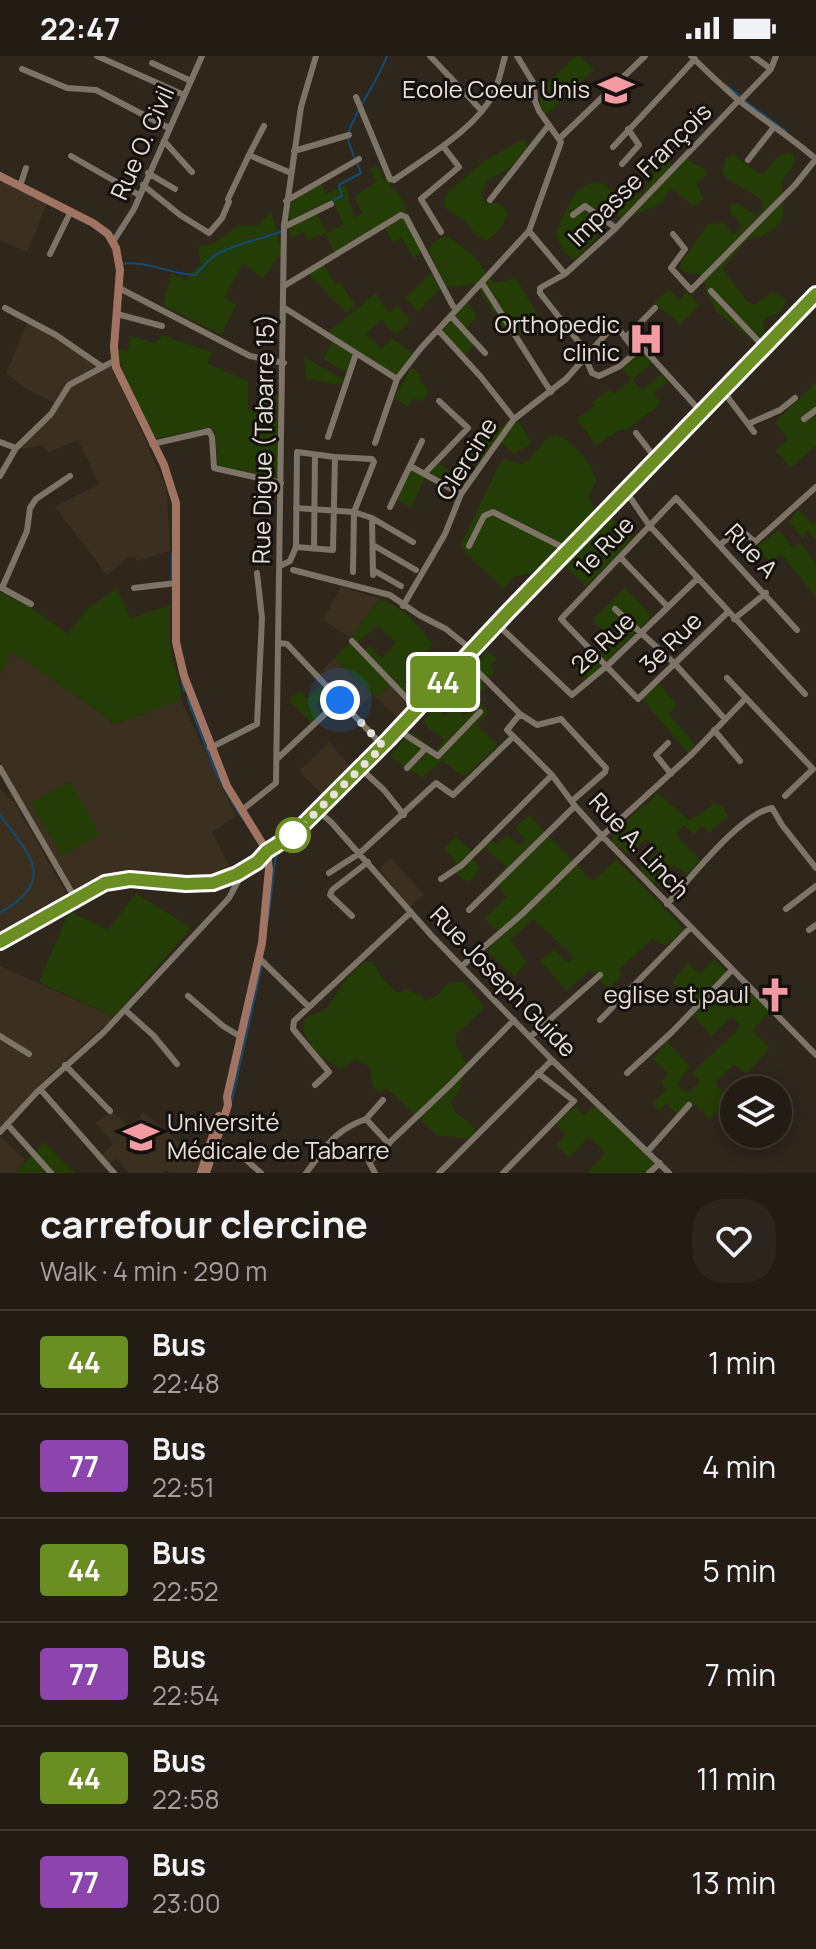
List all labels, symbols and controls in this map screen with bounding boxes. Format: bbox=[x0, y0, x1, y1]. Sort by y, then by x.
text: 22:47 bbox=[40, 8, 120, 49]
school or university icon: Ecole Coeur Unis bbox=[597, 71, 635, 109]
place label: Ecole Coeur Unis bbox=[402, 72, 590, 105]
street label: Rue O. Civil bbox=[102, 80, 181, 205]
street label: Impasse François bbox=[560, 95, 718, 253]
place label: Orthopedic clinic bbox=[495, 307, 620, 368]
street label: Rue Digue (Tabarre 15) bbox=[244, 314, 281, 564]
hospital icon: Orthopedic clinic bbox=[627, 320, 665, 358]
street label: Clercine bbox=[427, 410, 504, 506]
street label: 1e Rue bbox=[567, 508, 641, 582]
street label: Rue A bbox=[718, 516, 786, 584]
street label: 2e Rue bbox=[563, 604, 641, 680]
street label: 3e Rue bbox=[631, 604, 709, 680]
line badge: 44 bbox=[407, 656, 479, 708]
text: 44 bbox=[426, 663, 460, 701]
your location bbox=[320, 680, 360, 720]
street label: Rue A. Linch bbox=[582, 785, 698, 905]
unlabelled marker bbox=[276, 818, 310, 852]
street label: Rue Joseph Guide bbox=[423, 898, 585, 1064]
church icon: eglise st paul bbox=[756, 976, 794, 1014]
place label: eglise st paul bbox=[604, 977, 749, 1010]
map controls bbox=[720, 1076, 792, 1148]
button: layers bbox=[720, 1076, 792, 1148]
place label: Université Médicale de Tabarre bbox=[167, 1105, 390, 1166]
school or university icon: Université Médicale de Tabarre bbox=[122, 1118, 160, 1156]
text: carrefour clercine bbox=[40, 1197, 368, 1249]
button: heart bbox=[692, 1199, 776, 1283]
text: Walk · 4 min · 290 m bbox=[40, 1253, 267, 1289]
text: Bus bbox=[152, 1324, 206, 1365]
text: 1 min bbox=[708, 1342, 776, 1383]
text: 44 bbox=[67, 1343, 101, 1381]
text: 22:48 bbox=[152, 1365, 220, 1401]
text: Bus bbox=[152, 1428, 206, 1469]
text: 4 min bbox=[702, 1446, 776, 1487]
text: 77 bbox=[69, 1447, 99, 1485]
text: 22:51 bbox=[152, 1469, 215, 1505]
text: Bus bbox=[152, 1532, 206, 1573]
text: 5 min bbox=[702, 1550, 776, 1591]
text: 44 bbox=[67, 1551, 101, 1589]
text: 22:52 bbox=[152, 1573, 219, 1609]
text: Bus bbox=[152, 1636, 206, 1677]
text: 7 min bbox=[705, 1654, 776, 1695]
text: 77 bbox=[69, 1655, 99, 1693]
text: 22:54 bbox=[152, 1677, 220, 1713]
text: Bus bbox=[152, 1740, 206, 1781]
text: 11 min bbox=[696, 1758, 776, 1799]
text: 44 bbox=[67, 1759, 101, 1797]
text: 22:58 bbox=[152, 1781, 220, 1817]
text: Bus bbox=[152, 1844, 206, 1885]
text: 13 min bbox=[691, 1862, 776, 1903]
text: 77 bbox=[69, 1863, 99, 1901]
text: 23:00 bbox=[152, 1885, 221, 1921]

